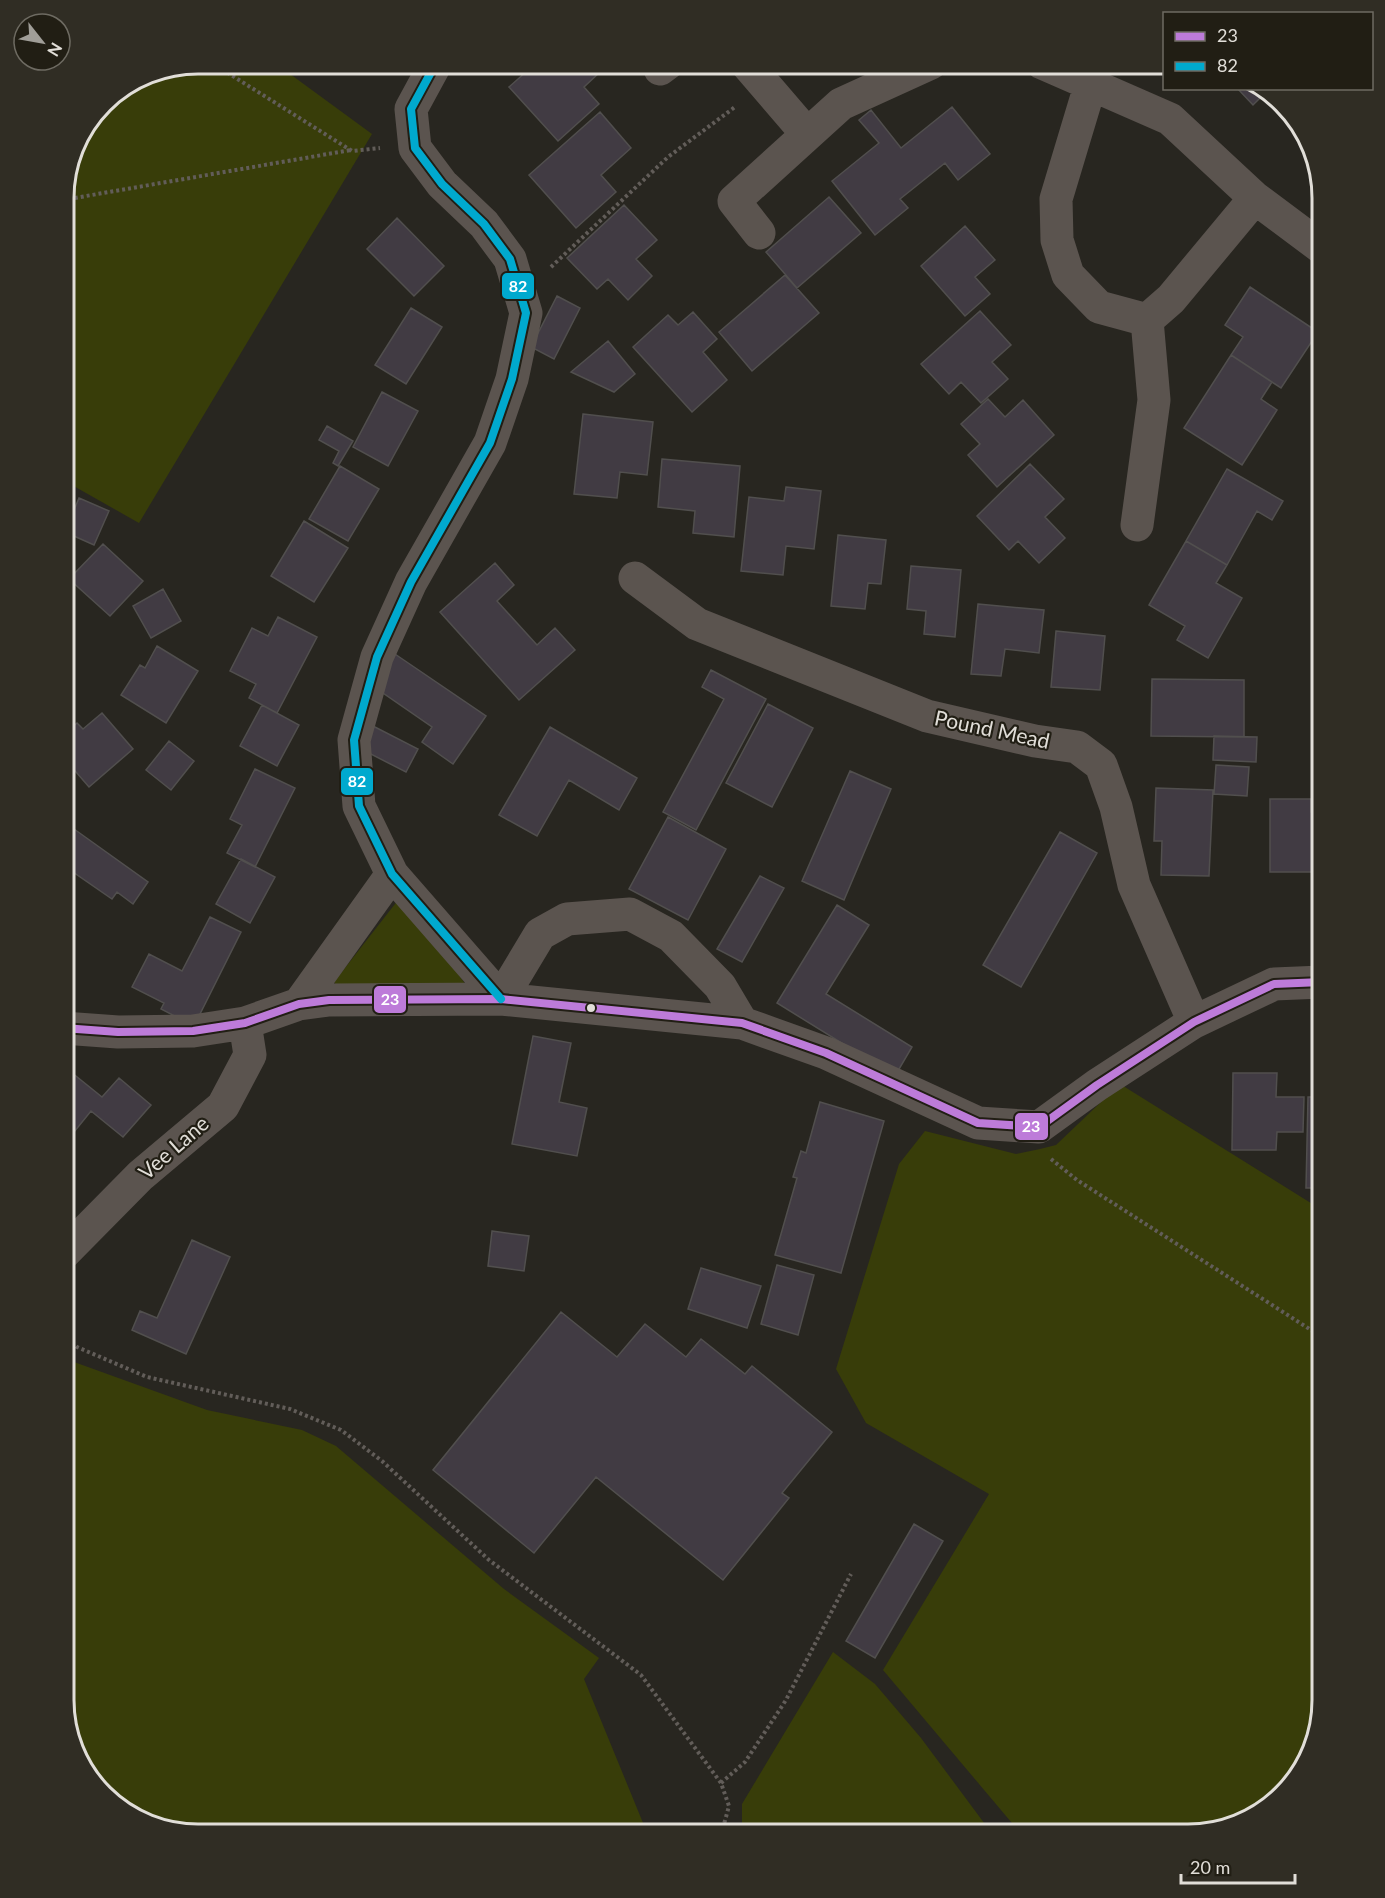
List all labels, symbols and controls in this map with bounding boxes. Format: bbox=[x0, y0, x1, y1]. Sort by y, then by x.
north arrow bbox=[12, 12, 72, 72]
legend bbox=[1163, 12, 1373, 90]
text: 23 bbox=[1217, 24, 1238, 46]
text: N bbox=[44, 40, 67, 60]
text: 82 bbox=[1217, 54, 1238, 76]
line badge: 82 bbox=[501, 272, 535, 300]
text: 82 bbox=[509, 276, 527, 295]
street label: Pound Mead bbox=[932, 704, 1052, 753]
line badge: 82 bbox=[340, 767, 374, 796]
text: 82 bbox=[348, 771, 366, 790]
line badge: 23 bbox=[373, 985, 407, 1014]
text: 23 bbox=[381, 989, 399, 1008]
unlabelled marker bbox=[585, 1002, 597, 1014]
street label: Vee Lane bbox=[133, 1110, 213, 1184]
line badge: 23 bbox=[1014, 1112, 1049, 1141]
text: 23 bbox=[1022, 1116, 1040, 1135]
scale bar bbox=[1181, 1847, 1295, 1885]
text: 20 m bbox=[1190, 1856, 1230, 1878]

